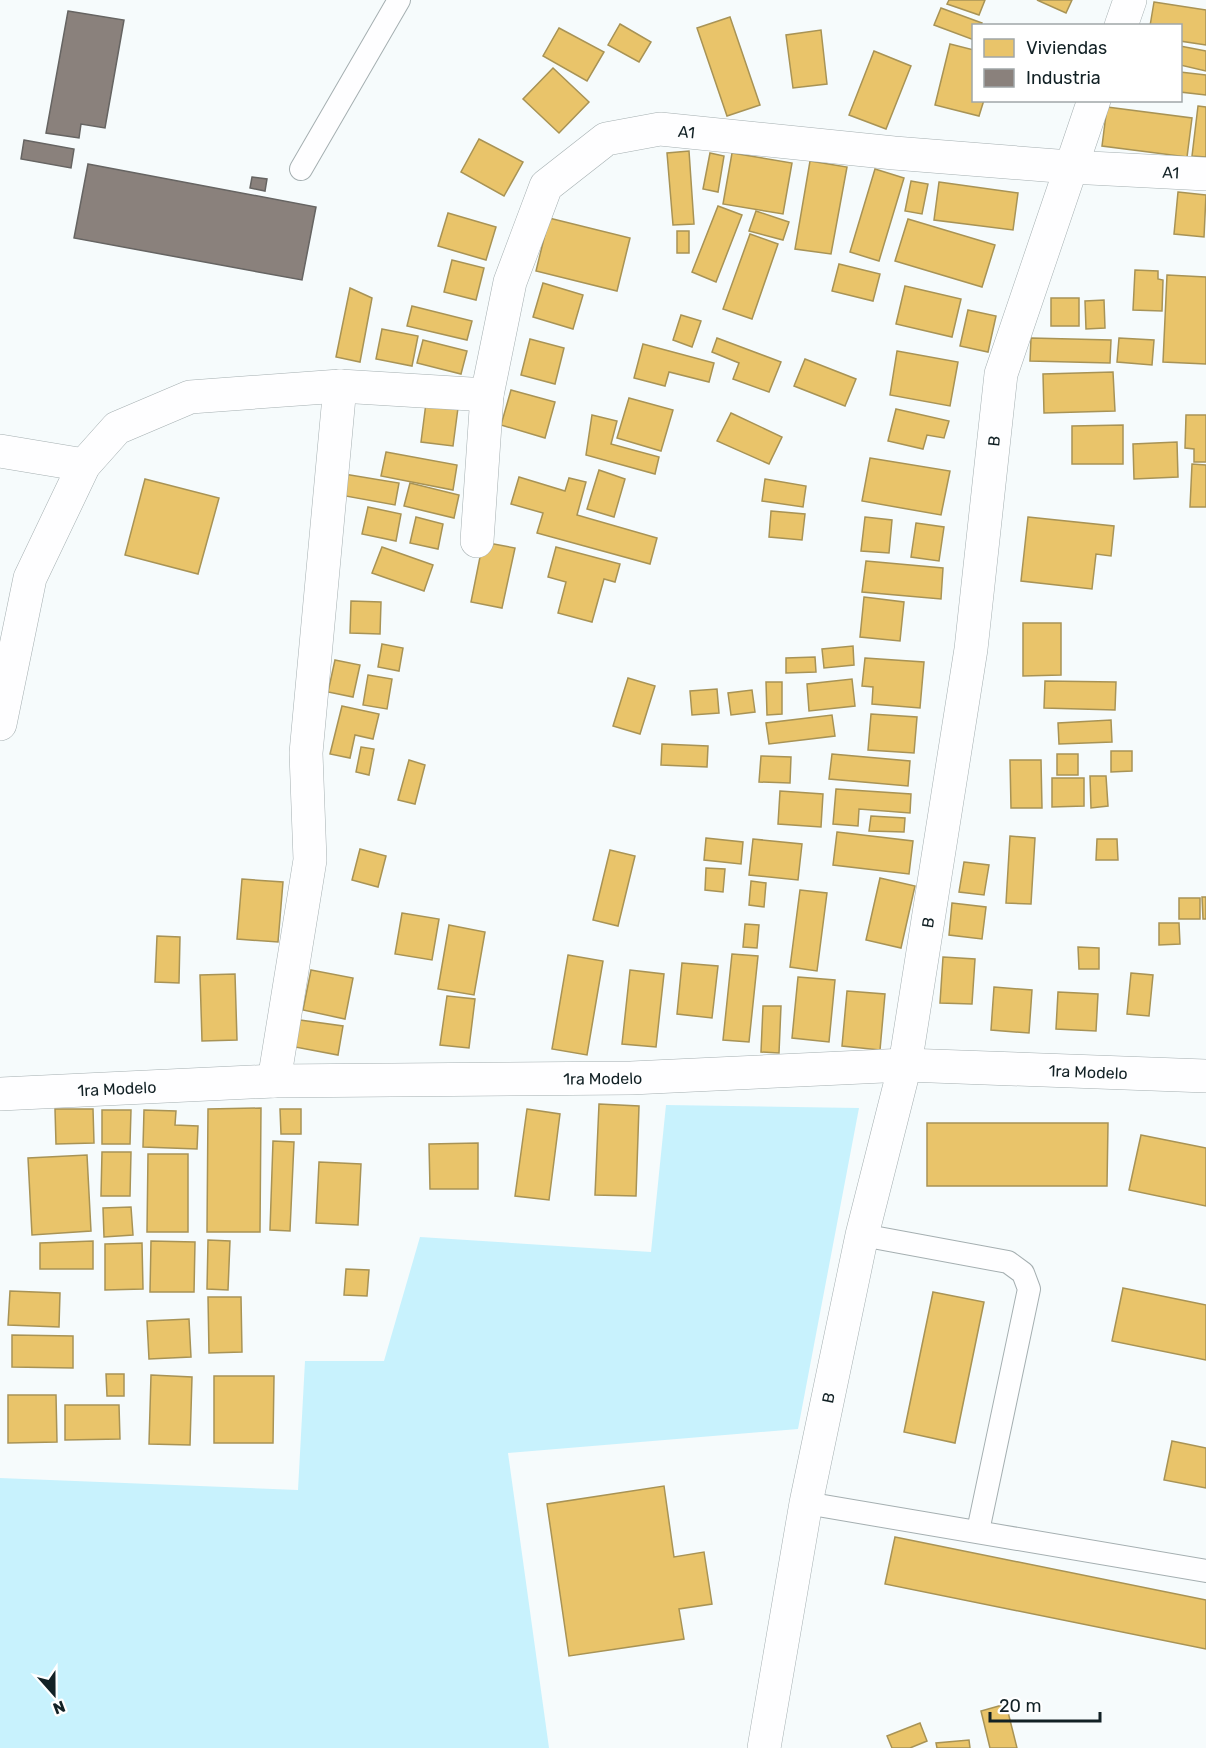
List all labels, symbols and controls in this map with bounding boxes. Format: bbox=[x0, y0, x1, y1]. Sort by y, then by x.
legend bbox=[972, 24, 1182, 102]
text: Viviendas bbox=[1026, 37, 1107, 59]
text: Industria bbox=[1026, 67, 1101, 89]
street label: A1 bbox=[677, 122, 696, 143]
street label: A1 bbox=[1162, 163, 1180, 183]
street label: B bbox=[984, 435, 1004, 448]
street label: B bbox=[918, 916, 938, 929]
street label: 1ra Modelo bbox=[1048, 1061, 1128, 1083]
street label: 1ra Modelo bbox=[563, 1068, 643, 1089]
street label: 1ra Modelo bbox=[77, 1078, 157, 1100]
street label: B bbox=[818, 1391, 839, 1405]
north arrow bbox=[24, 1664, 84, 1724]
scale bar bbox=[990, 1685, 1100, 1723]
text: 20 m bbox=[999, 1695, 1041, 1717]
text: N bbox=[50, 1697, 68, 1718]

